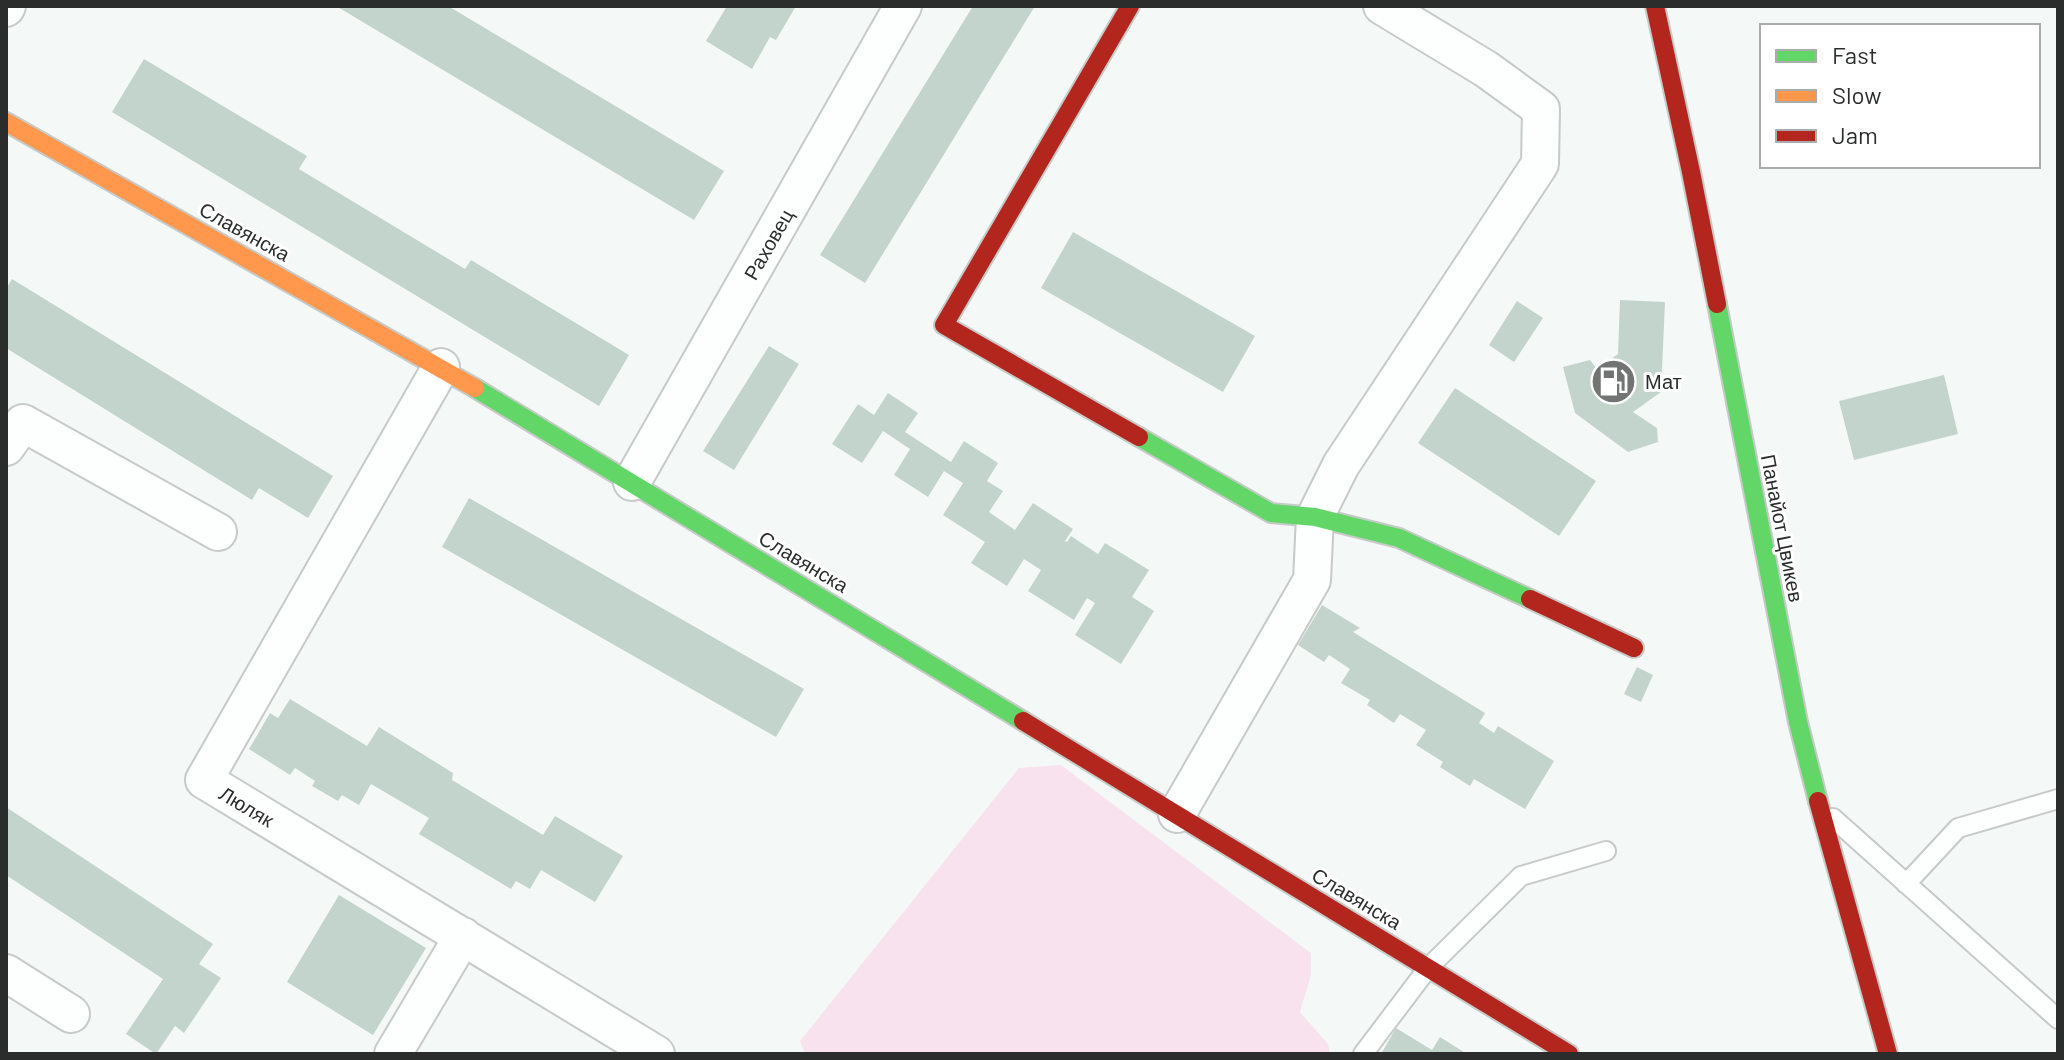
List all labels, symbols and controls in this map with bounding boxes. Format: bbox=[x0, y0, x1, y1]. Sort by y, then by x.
legend bbox=[1760, 24, 2040, 168]
text: Fast bbox=[1832, 40, 1877, 69]
text: Slow bbox=[1832, 80, 1881, 109]
text: Jam bbox=[1832, 120, 1878, 149]
street label: Славянска bbox=[196, 196, 295, 266]
street label: Раховец bbox=[738, 204, 798, 284]
fuel station icon: Мат bbox=[1590, 357, 1638, 405]
place label: Мат bbox=[1645, 369, 1682, 393]
street label: Панайот Цвикев bbox=[1757, 452, 1809, 604]
street label: Славянска bbox=[755, 525, 854, 597]
street label: Люляк bbox=[216, 781, 279, 832]
street label: Славянска bbox=[1308, 862, 1407, 934]

